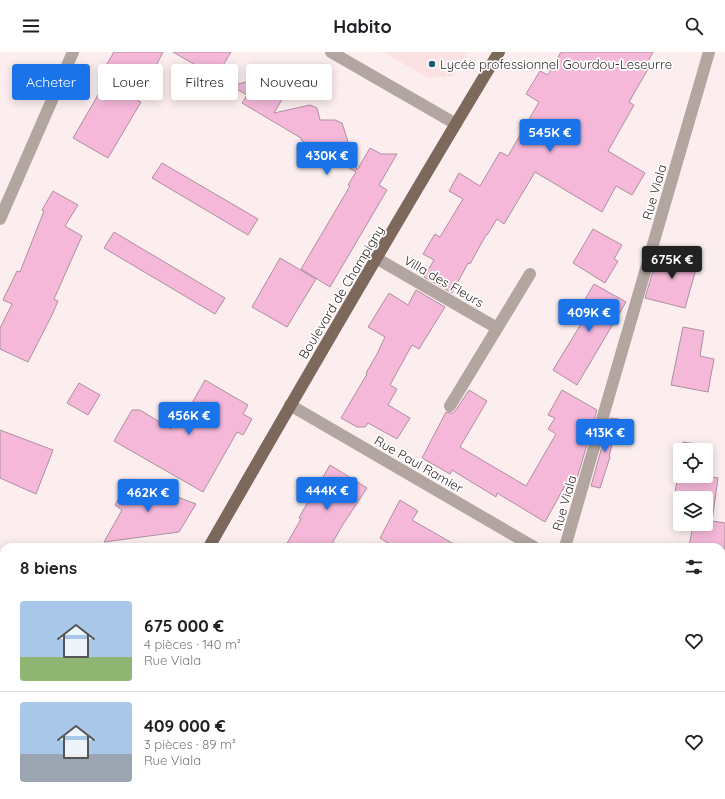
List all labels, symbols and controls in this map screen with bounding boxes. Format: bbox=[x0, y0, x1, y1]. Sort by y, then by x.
icon: menu bbox=[20, 15, 42, 37]
text: Habito bbox=[333, 15, 392, 38]
icon: search bbox=[683, 15, 705, 37]
place label: Lycée professionnel Gourdou-Leseurre bbox=[440, 56, 672, 72]
marker: Lycée professionnel Gourdou-Leseurre bbox=[427, 59, 437, 69]
chip: Acheter bbox=[12, 64, 90, 100]
chip: Louer bbox=[98, 64, 163, 100]
chip: Filtres bbox=[171, 64, 238, 100]
chip: Nouveau bbox=[246, 64, 332, 100]
pin: 545K € bbox=[517, 119, 583, 153]
text: 545K € bbox=[529, 124, 571, 140]
pin: 430K € bbox=[294, 142, 360, 176]
text: 430K € bbox=[306, 147, 348, 163]
street label: Rue Viala bbox=[638, 162, 670, 222]
street label: Boulevard de Champigny bbox=[295, 222, 387, 362]
pin: 675K € bbox=[639, 246, 705, 280]
text: 675K € bbox=[651, 251, 693, 267]
street label: Villa des Fleurs bbox=[401, 252, 487, 310]
pin: 409K € bbox=[556, 299, 622, 333]
text: 409K € bbox=[567, 304, 611, 320]
pin: 456K € bbox=[156, 402, 222, 436]
text: 456K € bbox=[168, 407, 210, 423]
pin: 413K € bbox=[572, 419, 638, 453]
text: 413K € bbox=[585, 424, 625, 440]
street label: Rue Paul Ramier bbox=[372, 432, 466, 496]
map controls bbox=[673, 443, 713, 531]
button: locate bbox=[673, 443, 713, 483]
street label: Rue Viala bbox=[548, 473, 580, 533]
pin: 444K € bbox=[294, 477, 360, 511]
pin: 462K € bbox=[115, 479, 181, 513]
text: 444K € bbox=[305, 482, 349, 498]
text: 462K € bbox=[127, 484, 169, 500]
button: layers bbox=[673, 491, 713, 531]
icon: filters bbox=[683, 556, 705, 578]
text: 8 biens bbox=[20, 557, 77, 578]
text: 675 000 € bbox=[144, 615, 224, 636]
icon: home bbox=[52, 617, 100, 665]
icon: heart bbox=[683, 630, 705, 652]
text: 4 pièces · 140 m² bbox=[144, 636, 241, 652]
text: Rue Viala bbox=[144, 652, 201, 668]
text: 409 000 € bbox=[144, 715, 226, 736]
icon: home bbox=[52, 718, 100, 766]
icon: heart bbox=[683, 731, 705, 753]
text: 3 pièces · 89 m² bbox=[144, 736, 236, 752]
text: Rue Viala bbox=[144, 752, 201, 768]

